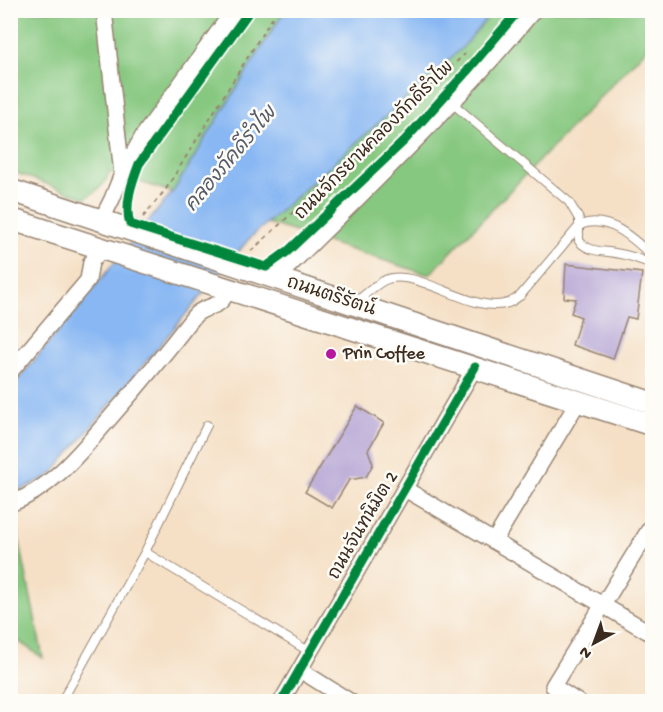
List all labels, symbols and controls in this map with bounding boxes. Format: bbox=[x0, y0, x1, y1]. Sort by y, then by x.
street label: ถนนจักรยานคลองภักดีรำไพ bbox=[288, 54, 459, 225]
water label: คลองภัคดีรำไพ bbox=[178, 98, 284, 217]
street label: ถนนตรีรัตน์ bbox=[284, 268, 380, 321]
place label: Prin Coffee bbox=[342, 344, 425, 365]
marker: Prin Coffee bbox=[324, 347, 338, 361]
street label: ถนนจันทนิมิต 2 bbox=[322, 467, 403, 584]
north arrow bbox=[564, 613, 624, 673]
text: N bbox=[576, 641, 597, 662]

